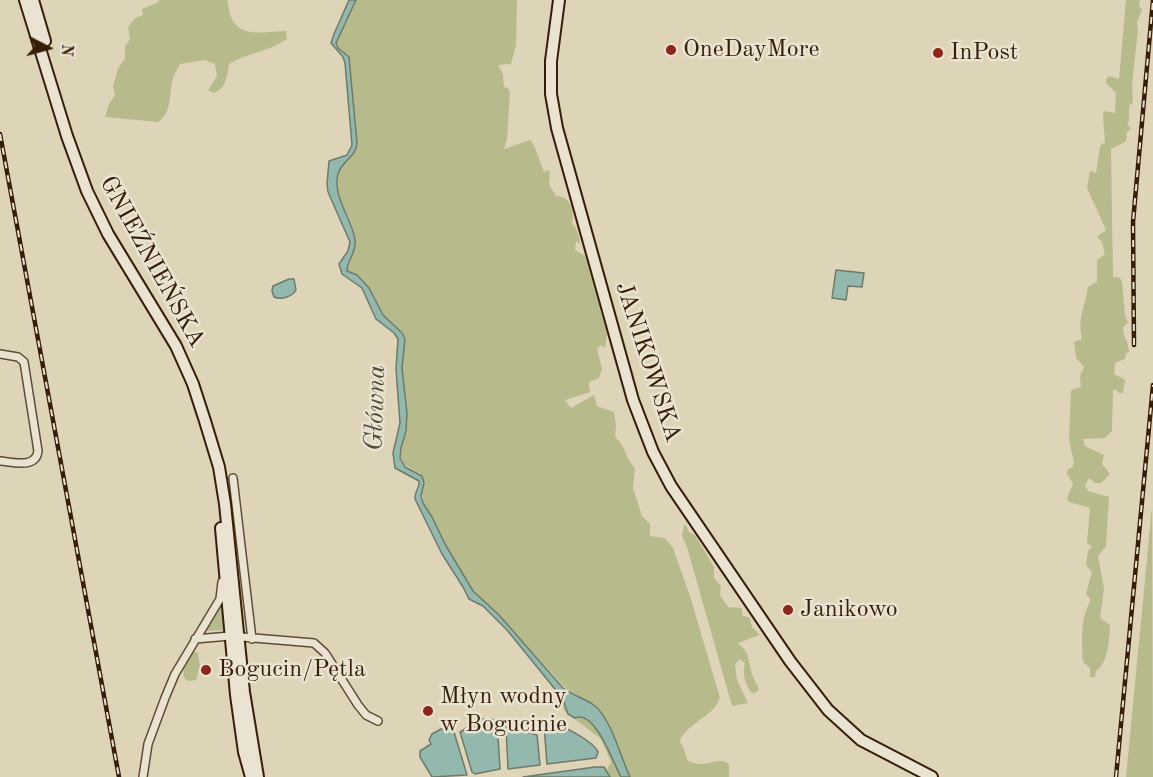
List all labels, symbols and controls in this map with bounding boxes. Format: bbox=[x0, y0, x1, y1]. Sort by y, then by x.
north arrow bbox=[18, 18, 78, 78]
place label: OneDayMore bbox=[683, 36, 820, 64]
place label: InPost bbox=[950, 39, 1018, 67]
text: N bbox=[57, 43, 74, 57]
marker: OneDayMore bbox=[664, 43, 678, 57]
marker: InPost bbox=[931, 46, 945, 60]
street label: GNIEŹNIEŃSKA bbox=[93, 171, 211, 353]
street label: JANIKOWSKA bbox=[609, 278, 687, 446]
water label: Główna bbox=[359, 364, 393, 452]
place label: Janikowo bbox=[800, 596, 898, 624]
marker: Janikowo bbox=[781, 603, 795, 617]
place label: Bogucin/Pętla bbox=[218, 656, 366, 684]
marker: Bogucin/Pętla bbox=[199, 663, 213, 677]
place label: Młyn wodny w Bogucinie bbox=[440, 683, 567, 739]
marker: Młyn wodny w Bogucinie bbox=[421, 704, 435, 718]

